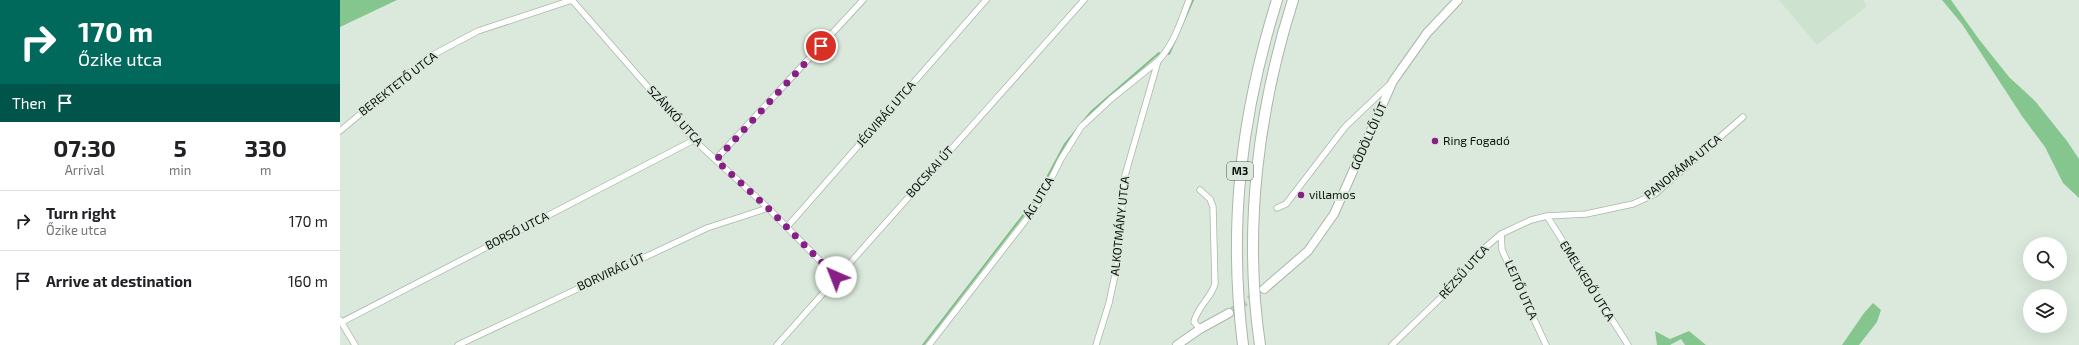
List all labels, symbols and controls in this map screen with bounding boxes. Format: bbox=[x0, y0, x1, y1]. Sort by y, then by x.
text: 170 m bbox=[78, 14, 153, 48]
icon: right bbox=[12, 16, 64, 68]
pin bbox=[804, 29, 838, 63]
icon: arrive bbox=[810, 35, 832, 57]
text: Őzike utca bbox=[78, 48, 162, 70]
street label: BEREKTETŐ UTCA bbox=[355, 48, 440, 118]
street label: JÉGVIRÁG UTCA bbox=[853, 77, 918, 149]
street label: SZÁNKÓ UTCA bbox=[645, 82, 707, 149]
icon: arrive bbox=[54, 92, 76, 114]
text: Then bbox=[12, 94, 46, 112]
street label: GÖDÖLLŐI ÚT bbox=[1347, 100, 1389, 172]
street label: PANORÁMA UTCA bbox=[1641, 131, 1724, 202]
text: 07:30 bbox=[53, 133, 116, 162]
text: 5 bbox=[174, 133, 187, 162]
text: 330 bbox=[244, 133, 287, 162]
place label: Ring Fogadó bbox=[1443, 133, 1510, 147]
marker: Ring Fogadó bbox=[1430, 136, 1440, 146]
street label: BOCSKAI ÚT bbox=[903, 143, 956, 200]
text: Arrival bbox=[65, 162, 104, 178]
text: min bbox=[169, 162, 191, 178]
text: m bbox=[260, 162, 271, 178]
road number: M3 bbox=[1227, 162, 1253, 180]
street label: ÁG UTCA bbox=[1020, 173, 1056, 221]
street label: ALKOTMÁNY UTCA bbox=[1107, 175, 1131, 276]
place label: villamos bbox=[1309, 187, 1355, 201]
marker: villamos bbox=[1296, 190, 1306, 200]
text: Turn right bbox=[46, 204, 116, 222]
street label: BORSÓ UTCA bbox=[482, 208, 551, 252]
icon: right bbox=[12, 210, 34, 232]
text: 170 m bbox=[289, 212, 328, 230]
text: Őzike utca bbox=[46, 222, 107, 238]
map controls bbox=[2023, 237, 2067, 333]
button: search bbox=[2023, 237, 2067, 281]
street label: EMELKEDŐ UTCA bbox=[1558, 238, 1618, 323]
street label: RÉZSŰ UTCA bbox=[1435, 241, 1491, 301]
street label: BORVIRÁG ÚT bbox=[574, 249, 647, 293]
position arrow bbox=[815, 256, 857, 298]
street label: LEJTŐ UTCA bbox=[1503, 258, 1541, 322]
icon: arrive bbox=[12, 270, 34, 292]
text: Arrive at destination bbox=[46, 272, 192, 290]
text: 160 m bbox=[288, 272, 328, 290]
button: layers bbox=[2023, 289, 2067, 333]

